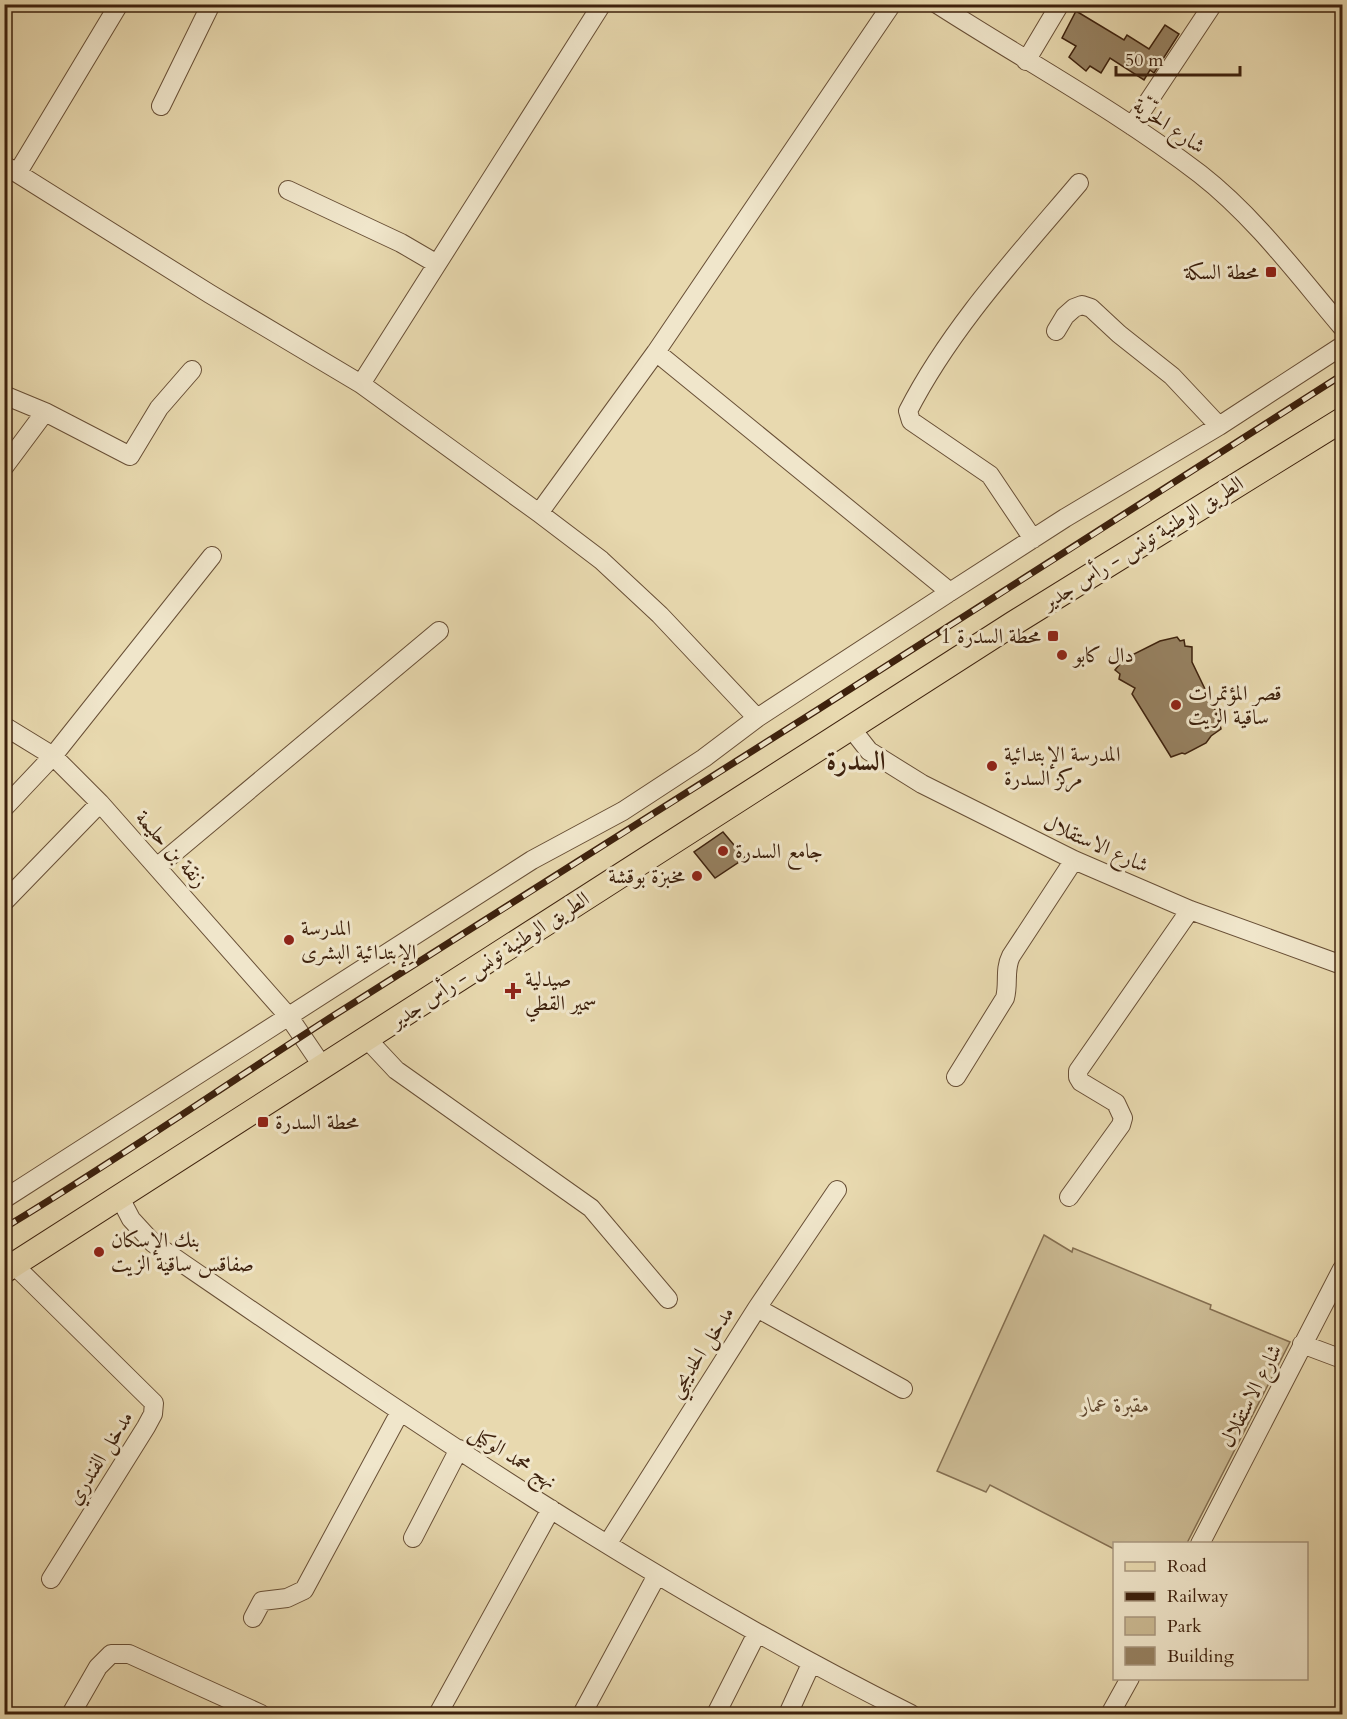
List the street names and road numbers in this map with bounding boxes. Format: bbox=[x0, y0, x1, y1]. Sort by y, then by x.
street label: شارع الحرّيّة bbox=[1125, 90, 1212, 163]
street label: الطريق الوطنية تونس - رأس جدير bbox=[1035, 468, 1249, 618]
street label: زنقة بن حليمة bbox=[128, 804, 214, 894]
street label: شارع الاستقلال bbox=[1038, 808, 1153, 883]
street label: الطريق الوطنية تونس - رأس جدير bbox=[383, 884, 595, 1036]
street label: مدخل الحديجي bbox=[661, 1301, 746, 1406]
street label: شارع الاستقلال bbox=[1213, 1339, 1292, 1454]
street label: مدخل الفندري bbox=[60, 1406, 141, 1511]
street label: نهج محمد الوكيل bbox=[461, 1418, 562, 1499]

